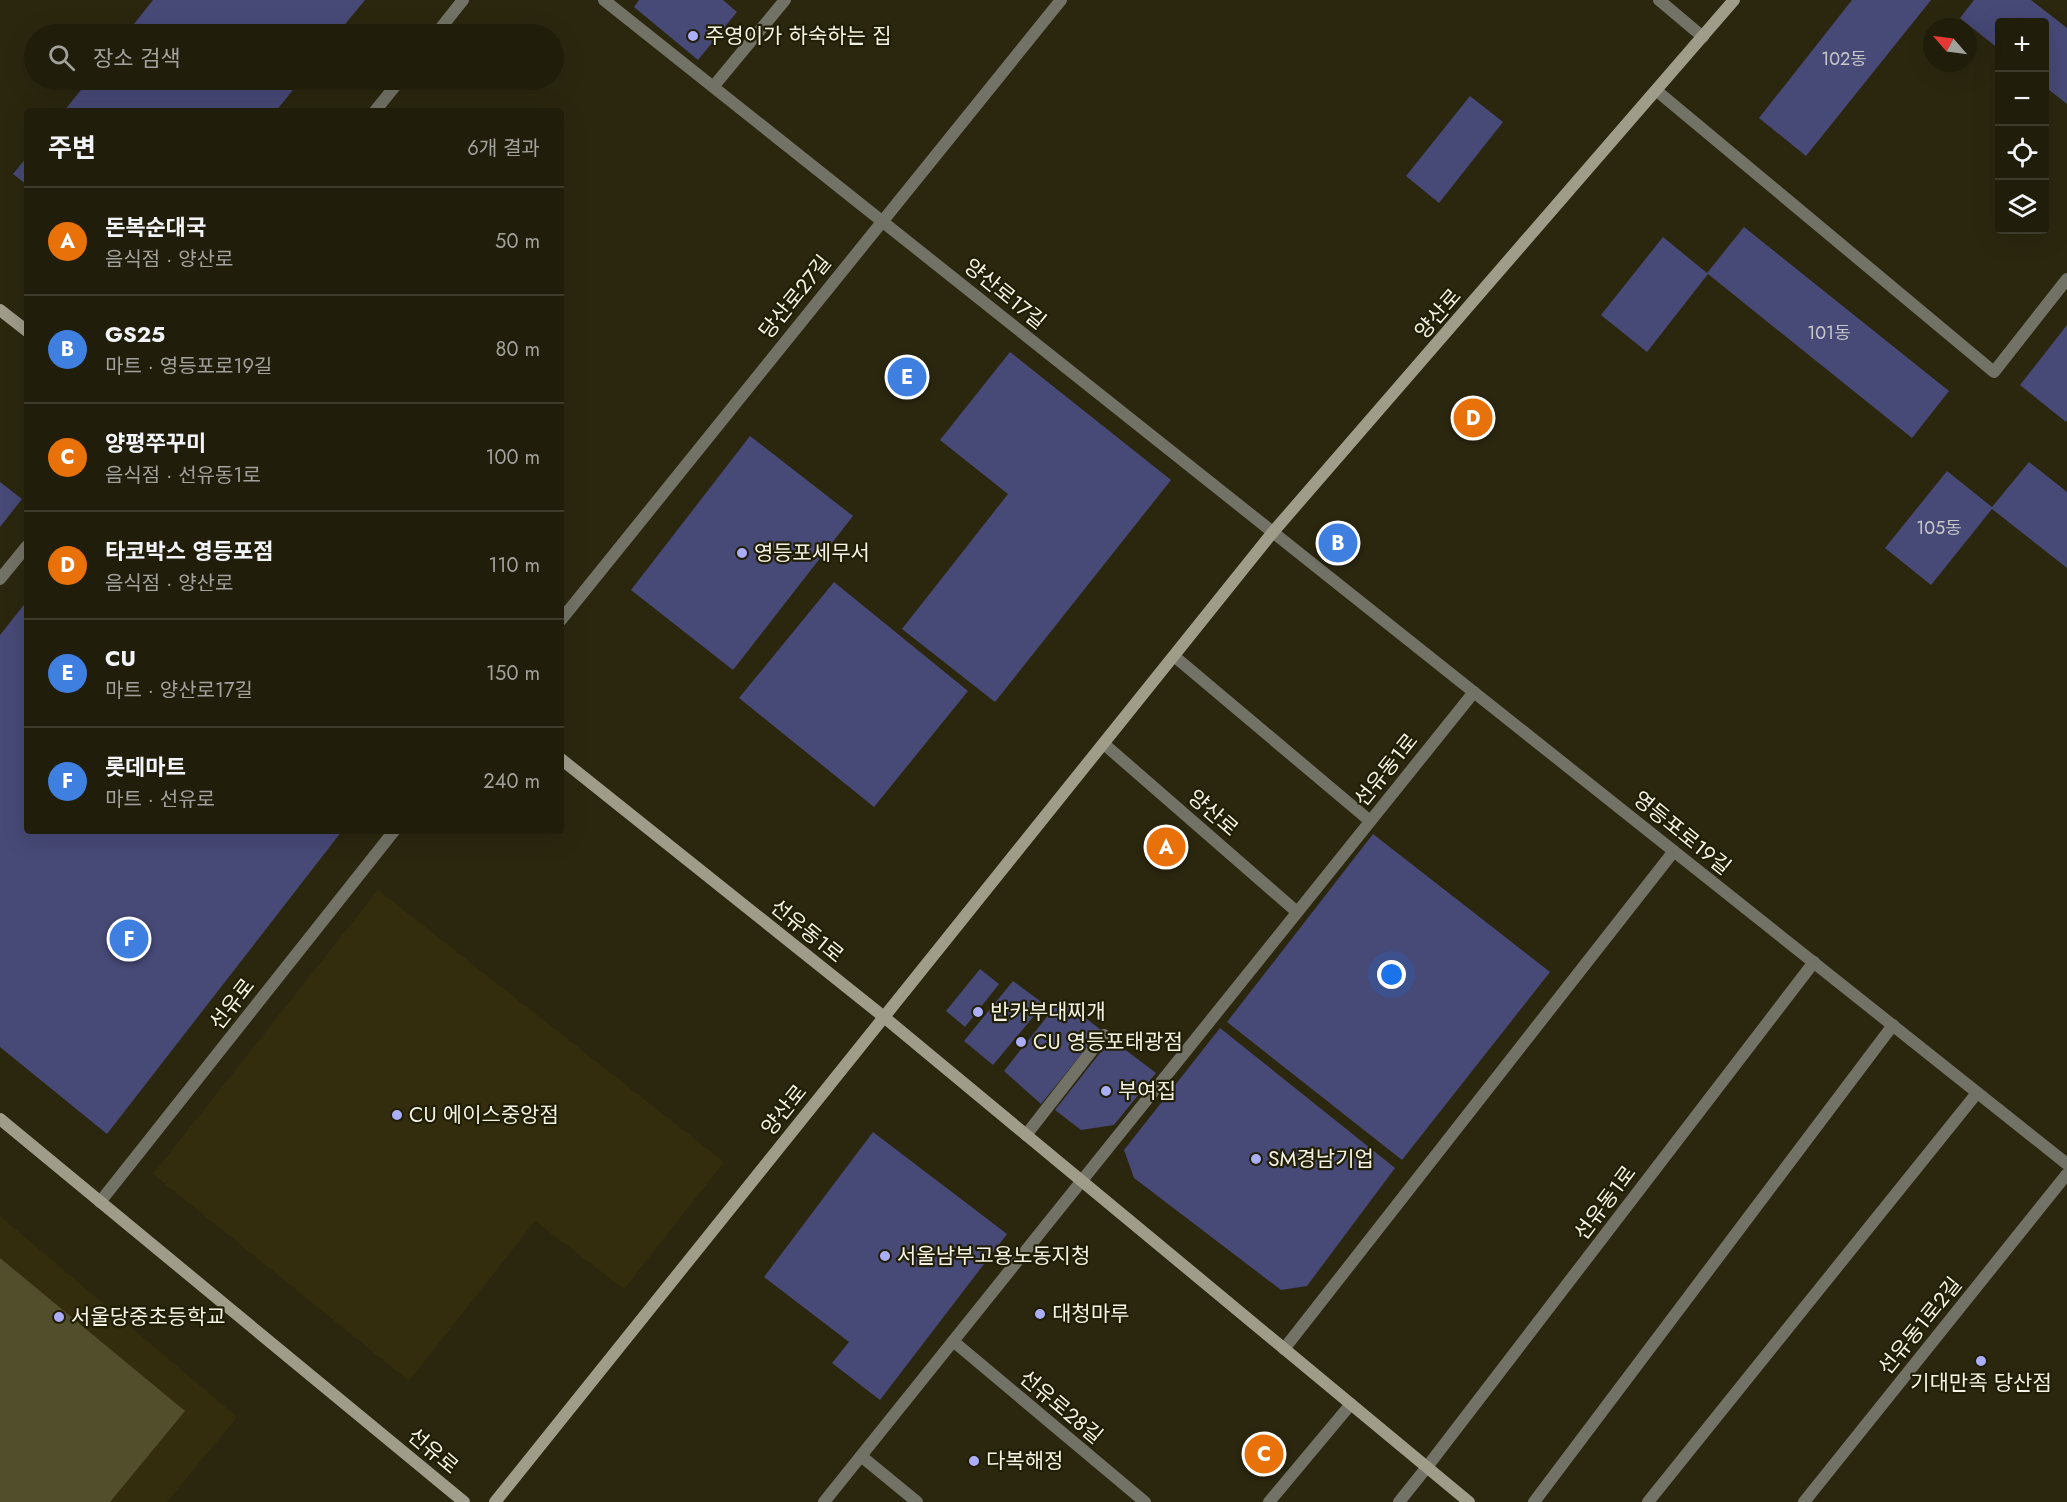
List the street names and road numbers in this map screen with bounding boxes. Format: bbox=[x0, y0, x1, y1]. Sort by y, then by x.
street label: 당산로27길 bbox=[752, 249, 838, 345]
street label: 양산로17길 bbox=[958, 252, 1052, 336]
street label: 양산로 bbox=[1408, 282, 1468, 346]
street label: 선유동1로 bbox=[1347, 727, 1425, 813]
street label: 양산로 bbox=[1181, 783, 1245, 843]
street label: 영등포로19길 bbox=[1627, 784, 1737, 882]
street label: 선유동1로 bbox=[764, 892, 850, 970]
street label: 선유로 bbox=[202, 972, 262, 1036]
street label: 양산로 bbox=[754, 1078, 814, 1142]
street label: 선유동1로 bbox=[1567, 1159, 1643, 1247]
street label: 선유동1로2길 bbox=[1871, 1271, 1969, 1381]
street label: 선유로28길 bbox=[1013, 1363, 1109, 1451]
street label: 선유로 bbox=[401, 1421, 465, 1481]

